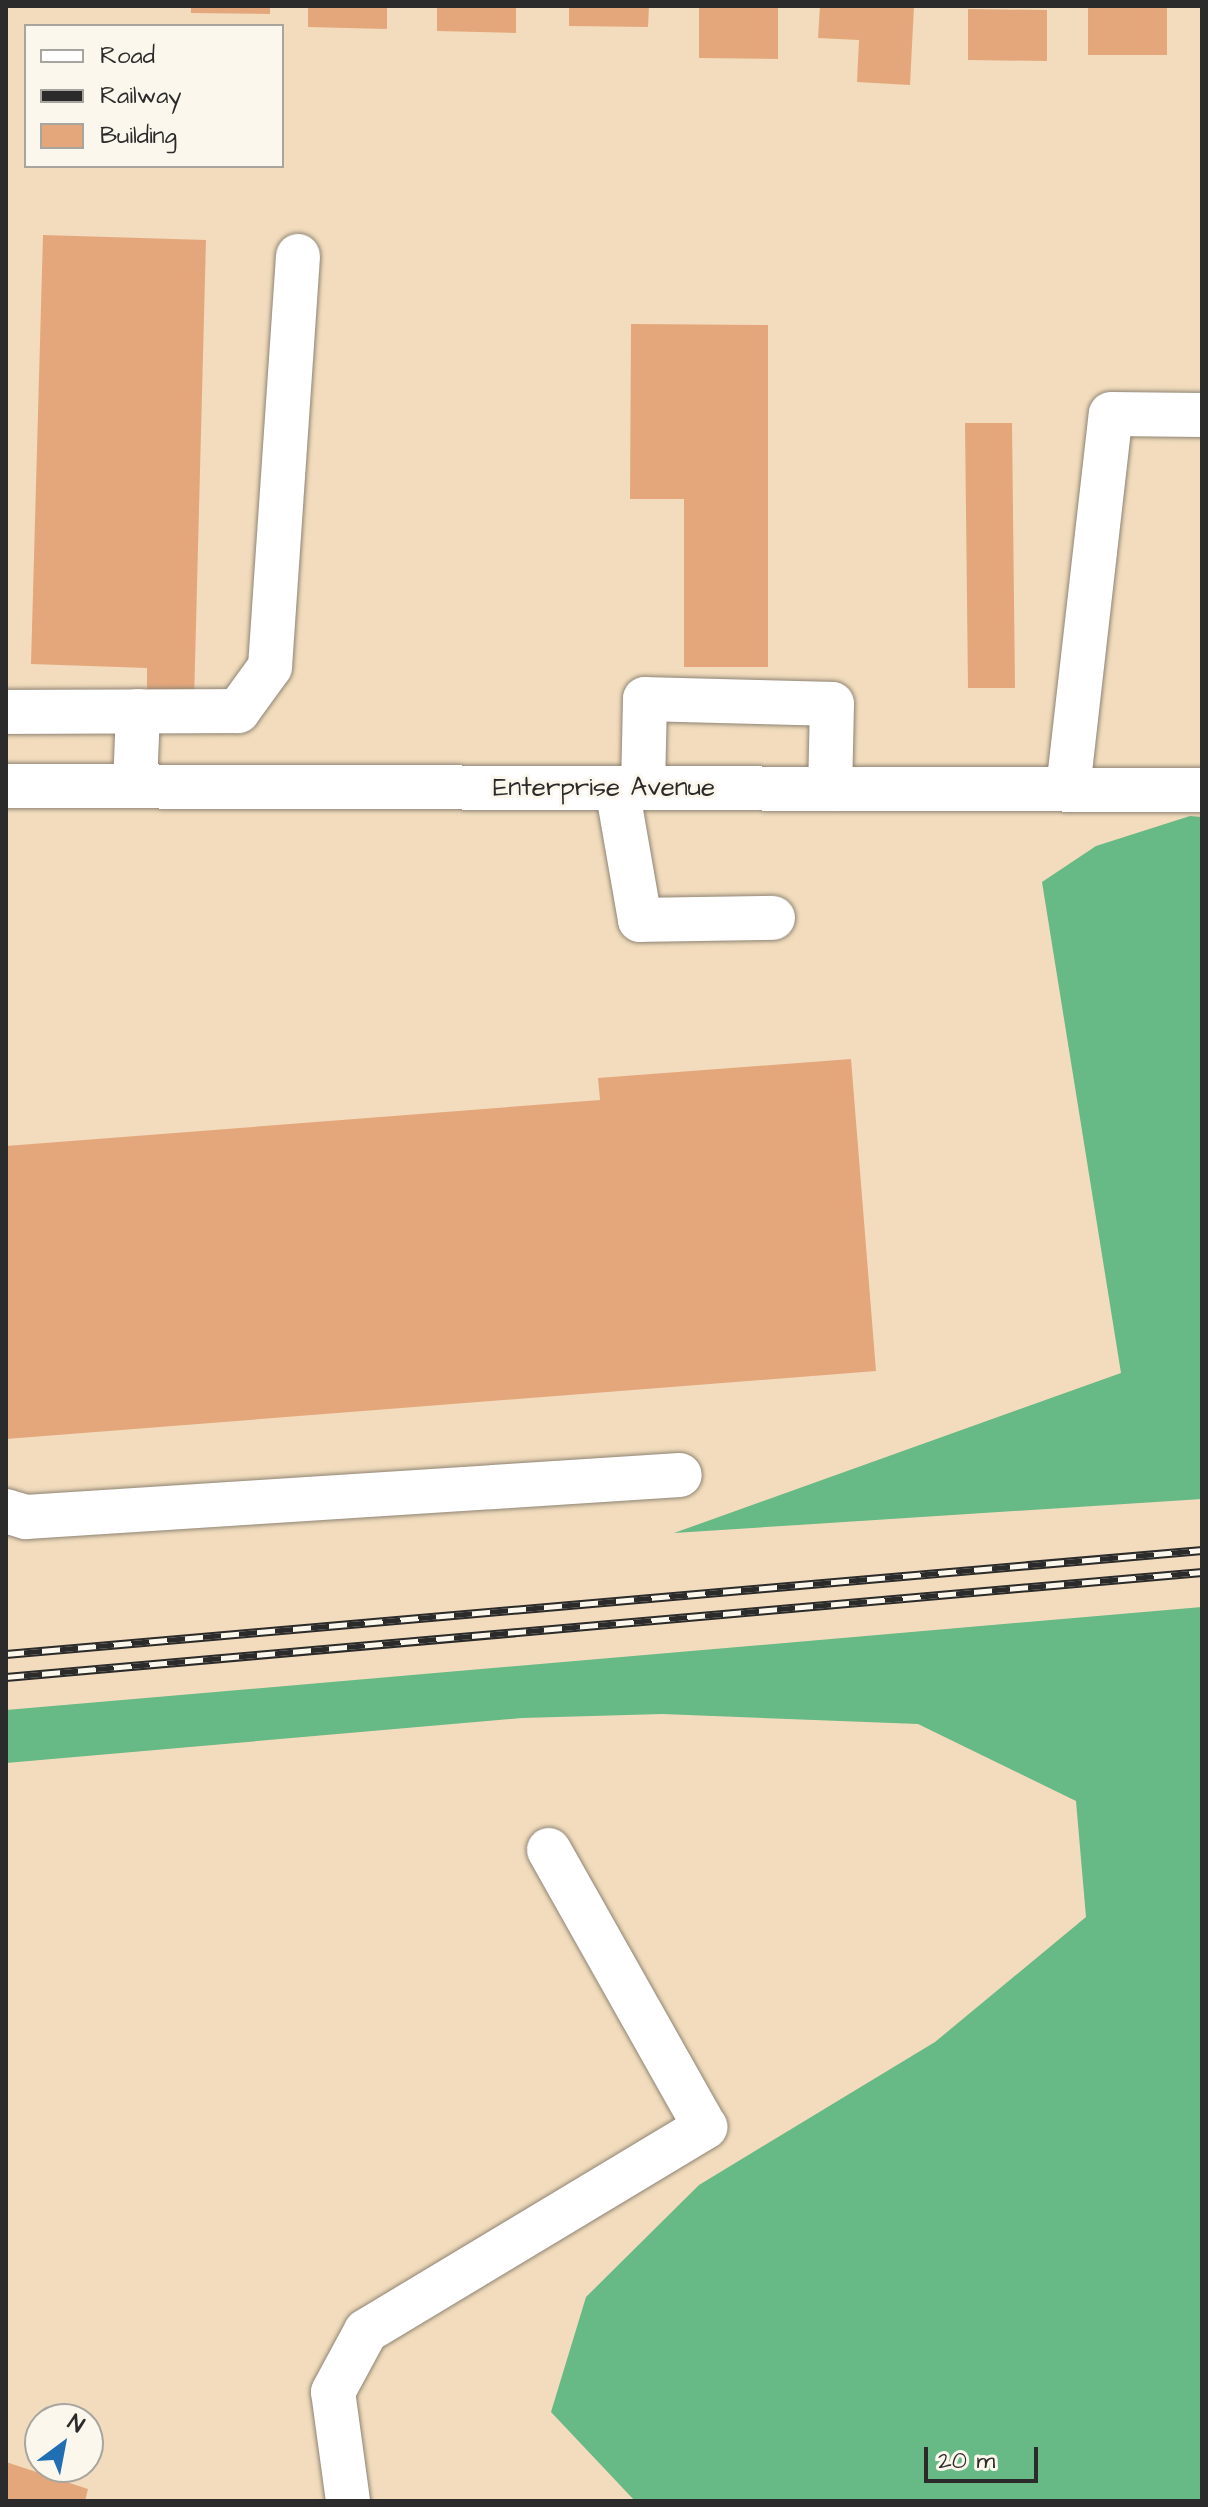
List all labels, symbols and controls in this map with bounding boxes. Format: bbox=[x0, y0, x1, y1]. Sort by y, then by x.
legend bbox=[24, 24, 284, 168]
text: Road bbox=[100, 39, 155, 73]
text: Railway bbox=[100, 79, 182, 113]
text: Building bbox=[100, 119, 177, 153]
street label: Enterprise Avenue bbox=[493, 772, 715, 804]
north arrow bbox=[24, 2403, 104, 2483]
text: N bbox=[62, 2407, 90, 2441]
scale bar bbox=[928, 2431, 1042, 2481]
text: 20 m bbox=[938, 2444, 995, 2478]

